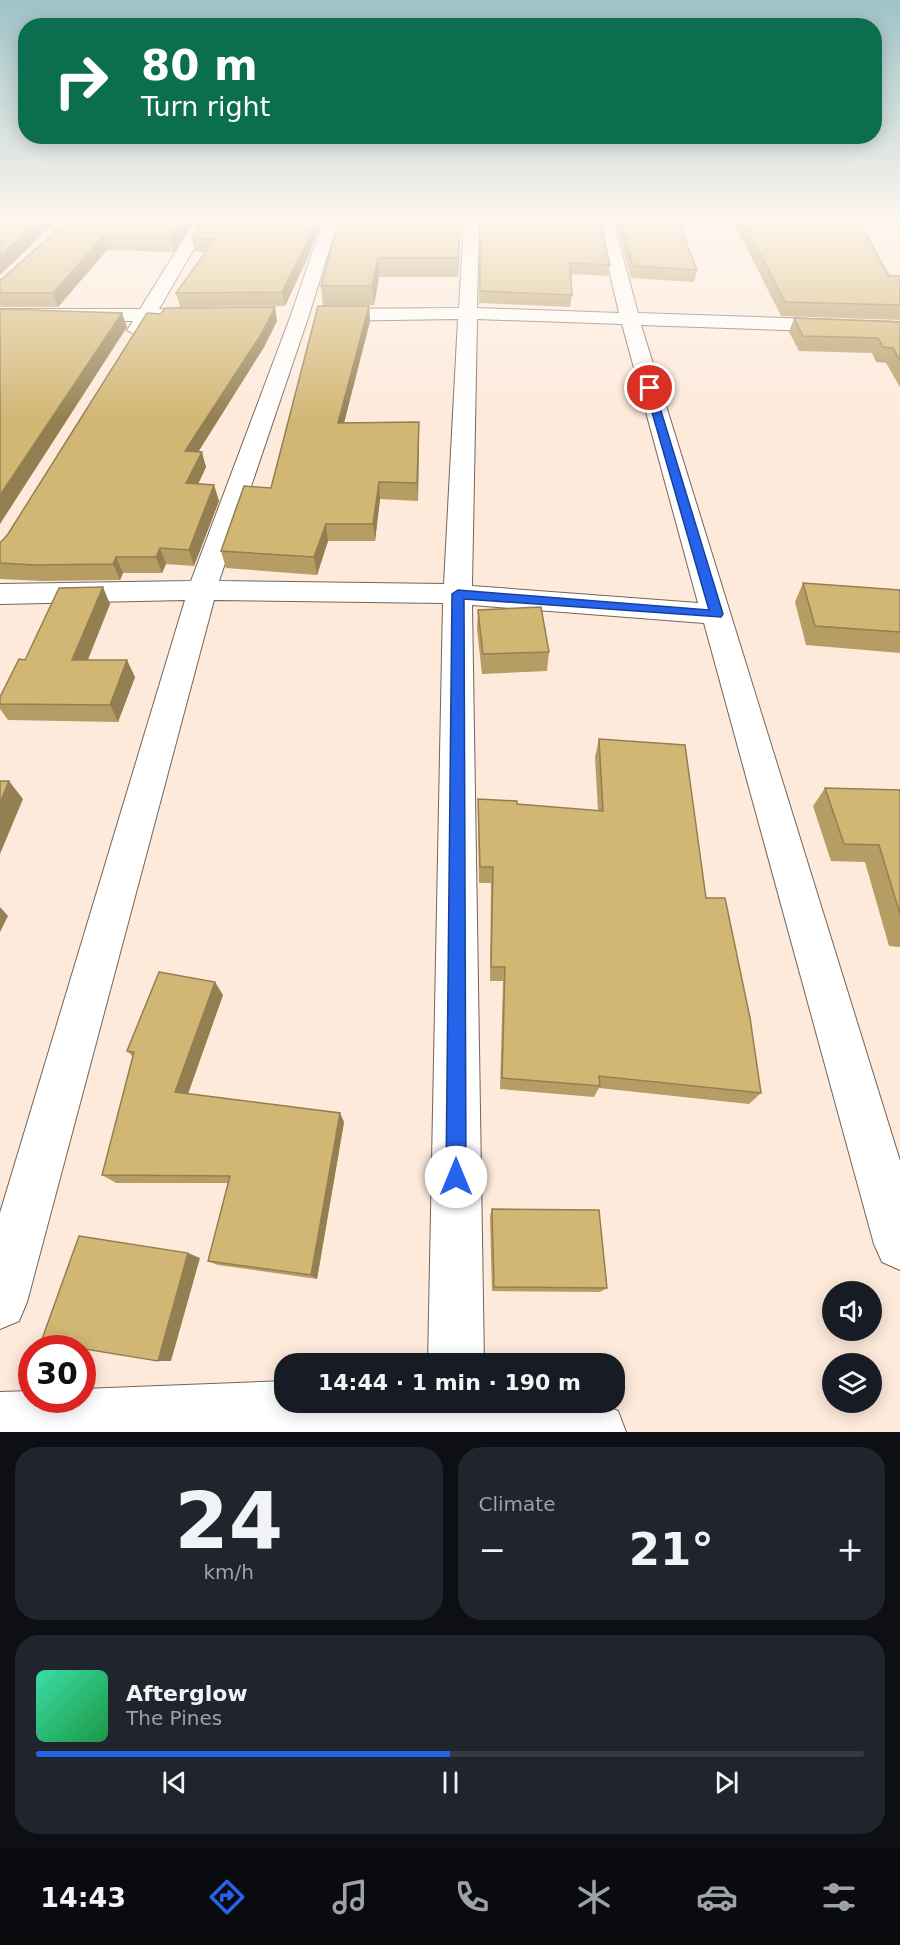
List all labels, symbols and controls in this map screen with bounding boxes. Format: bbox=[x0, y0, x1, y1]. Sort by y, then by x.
text: 80 m bbox=[141, 41, 258, 90]
icon: right bbox=[42, 42, 120, 120]
text: Turn right bbox=[141, 91, 270, 122]
pin bbox=[624, 362, 675, 413]
icon: arrive bbox=[633, 371, 666, 404]
position arrow bbox=[424, 1145, 488, 1209]
map controls bbox=[822, 1281, 882, 1413]
button: sound bbox=[822, 1281, 882, 1341]
speed limit sign: 30 bbox=[18, 1335, 96, 1413]
button: layers bbox=[822, 1353, 882, 1413]
text: 14:44 · 1 min · 190 m bbox=[318, 1370, 581, 1395]
text: 24 bbox=[174, 1476, 283, 1566]
text: Climate bbox=[479, 1492, 555, 1516]
text: 21° bbox=[629, 1523, 714, 1576]
text: − bbox=[479, 1530, 506, 1569]
text: + bbox=[836, 1530, 864, 1569]
text: km/h bbox=[204, 1560, 254, 1584]
text: Afterglow bbox=[126, 1681, 248, 1706]
text: The Pines bbox=[126, 1706, 222, 1730]
icon: previous bbox=[158, 1766, 191, 1799]
icon: pause bbox=[434, 1766, 467, 1799]
icon: next bbox=[710, 1766, 743, 1799]
icon: directions bbox=[206, 1876, 248, 1918]
icon: music bbox=[329, 1876, 371, 1918]
icon: phone bbox=[451, 1876, 493, 1918]
icon: climate bbox=[573, 1876, 615, 1918]
icon: car bbox=[696, 1876, 738, 1918]
icon: filters bbox=[818, 1876, 860, 1918]
text: 14:43 bbox=[40, 1882, 126, 1913]

